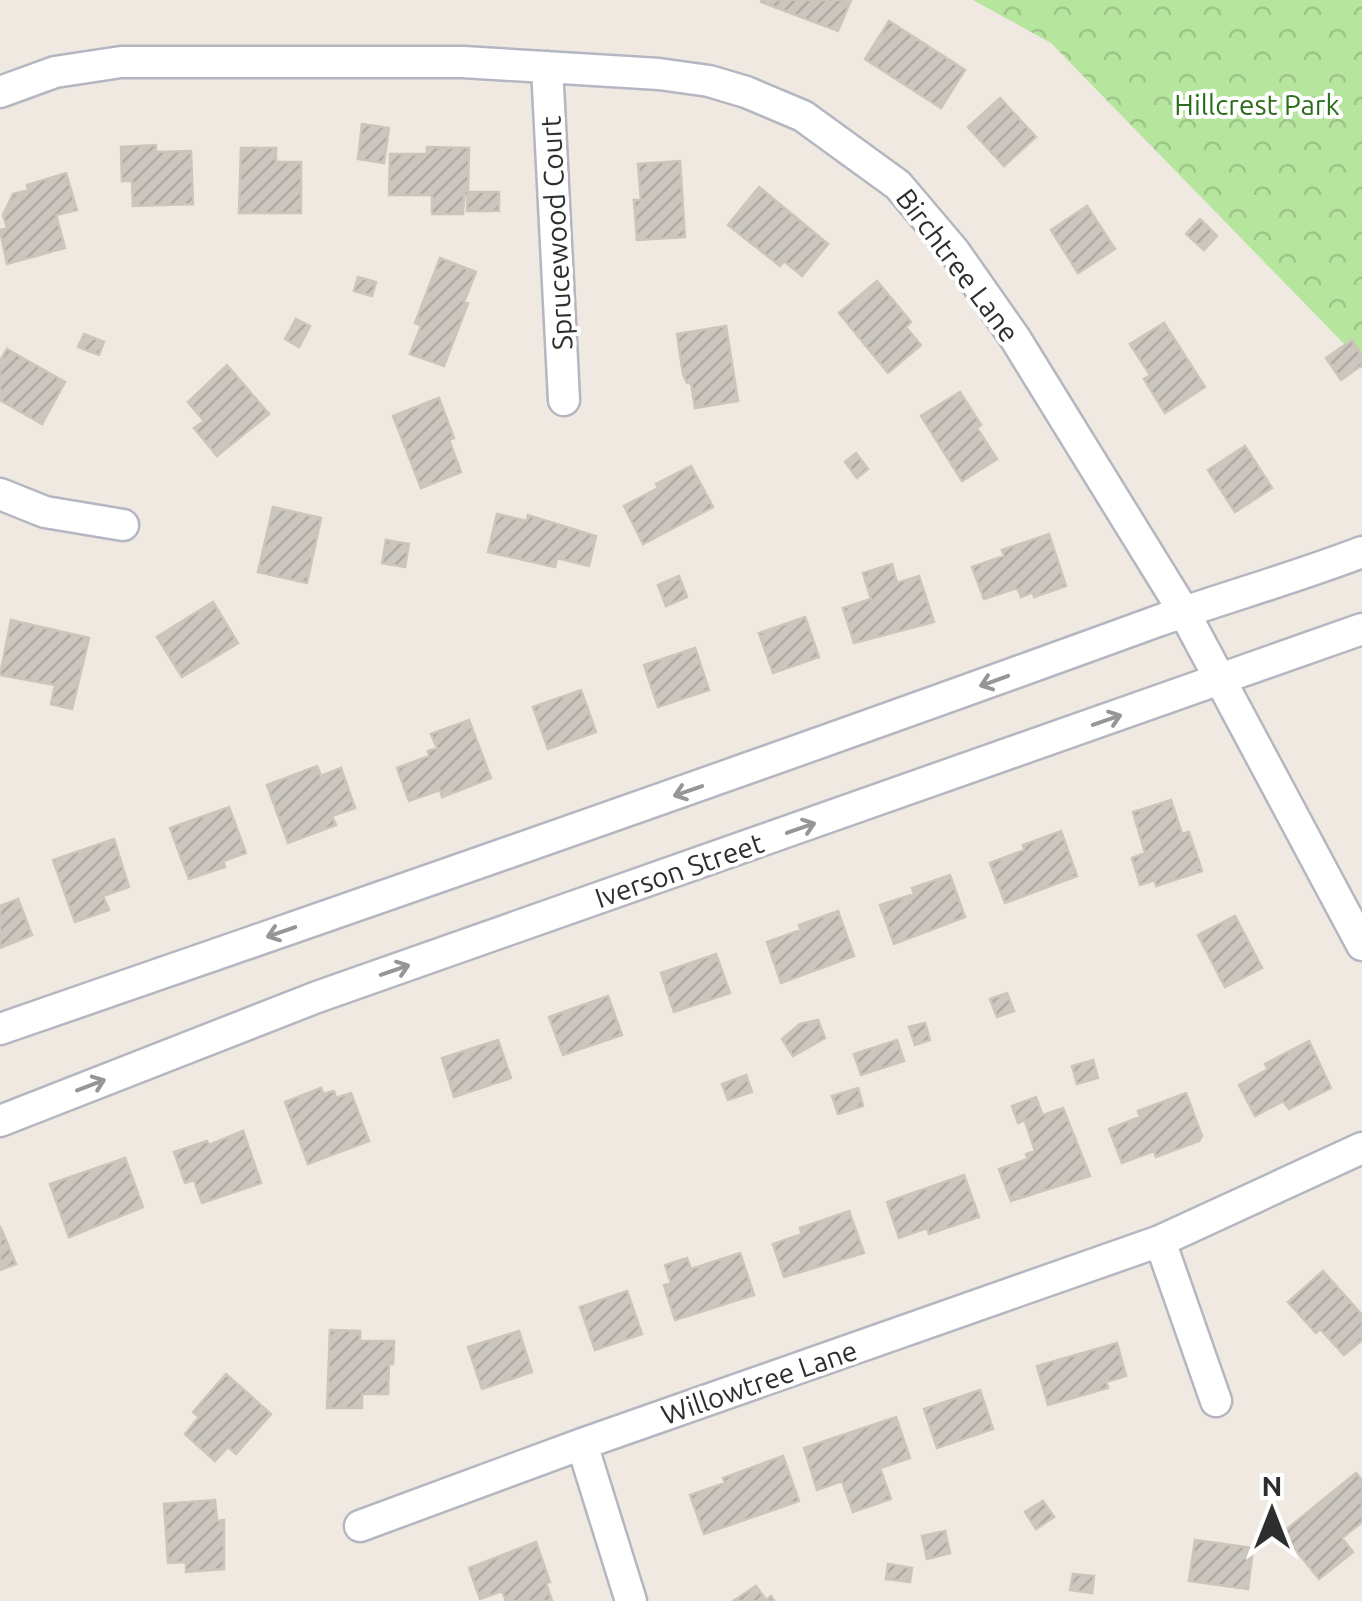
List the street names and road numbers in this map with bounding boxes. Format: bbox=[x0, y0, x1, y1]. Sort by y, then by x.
street label: Sprucewood Court bbox=[534, 115, 578, 351]
street label: Birchtree Lane bbox=[890, 183, 1026, 347]
street label: Iverson Street bbox=[591, 827, 767, 913]
street label: Willowtree Lane bbox=[657, 1334, 861, 1430]

